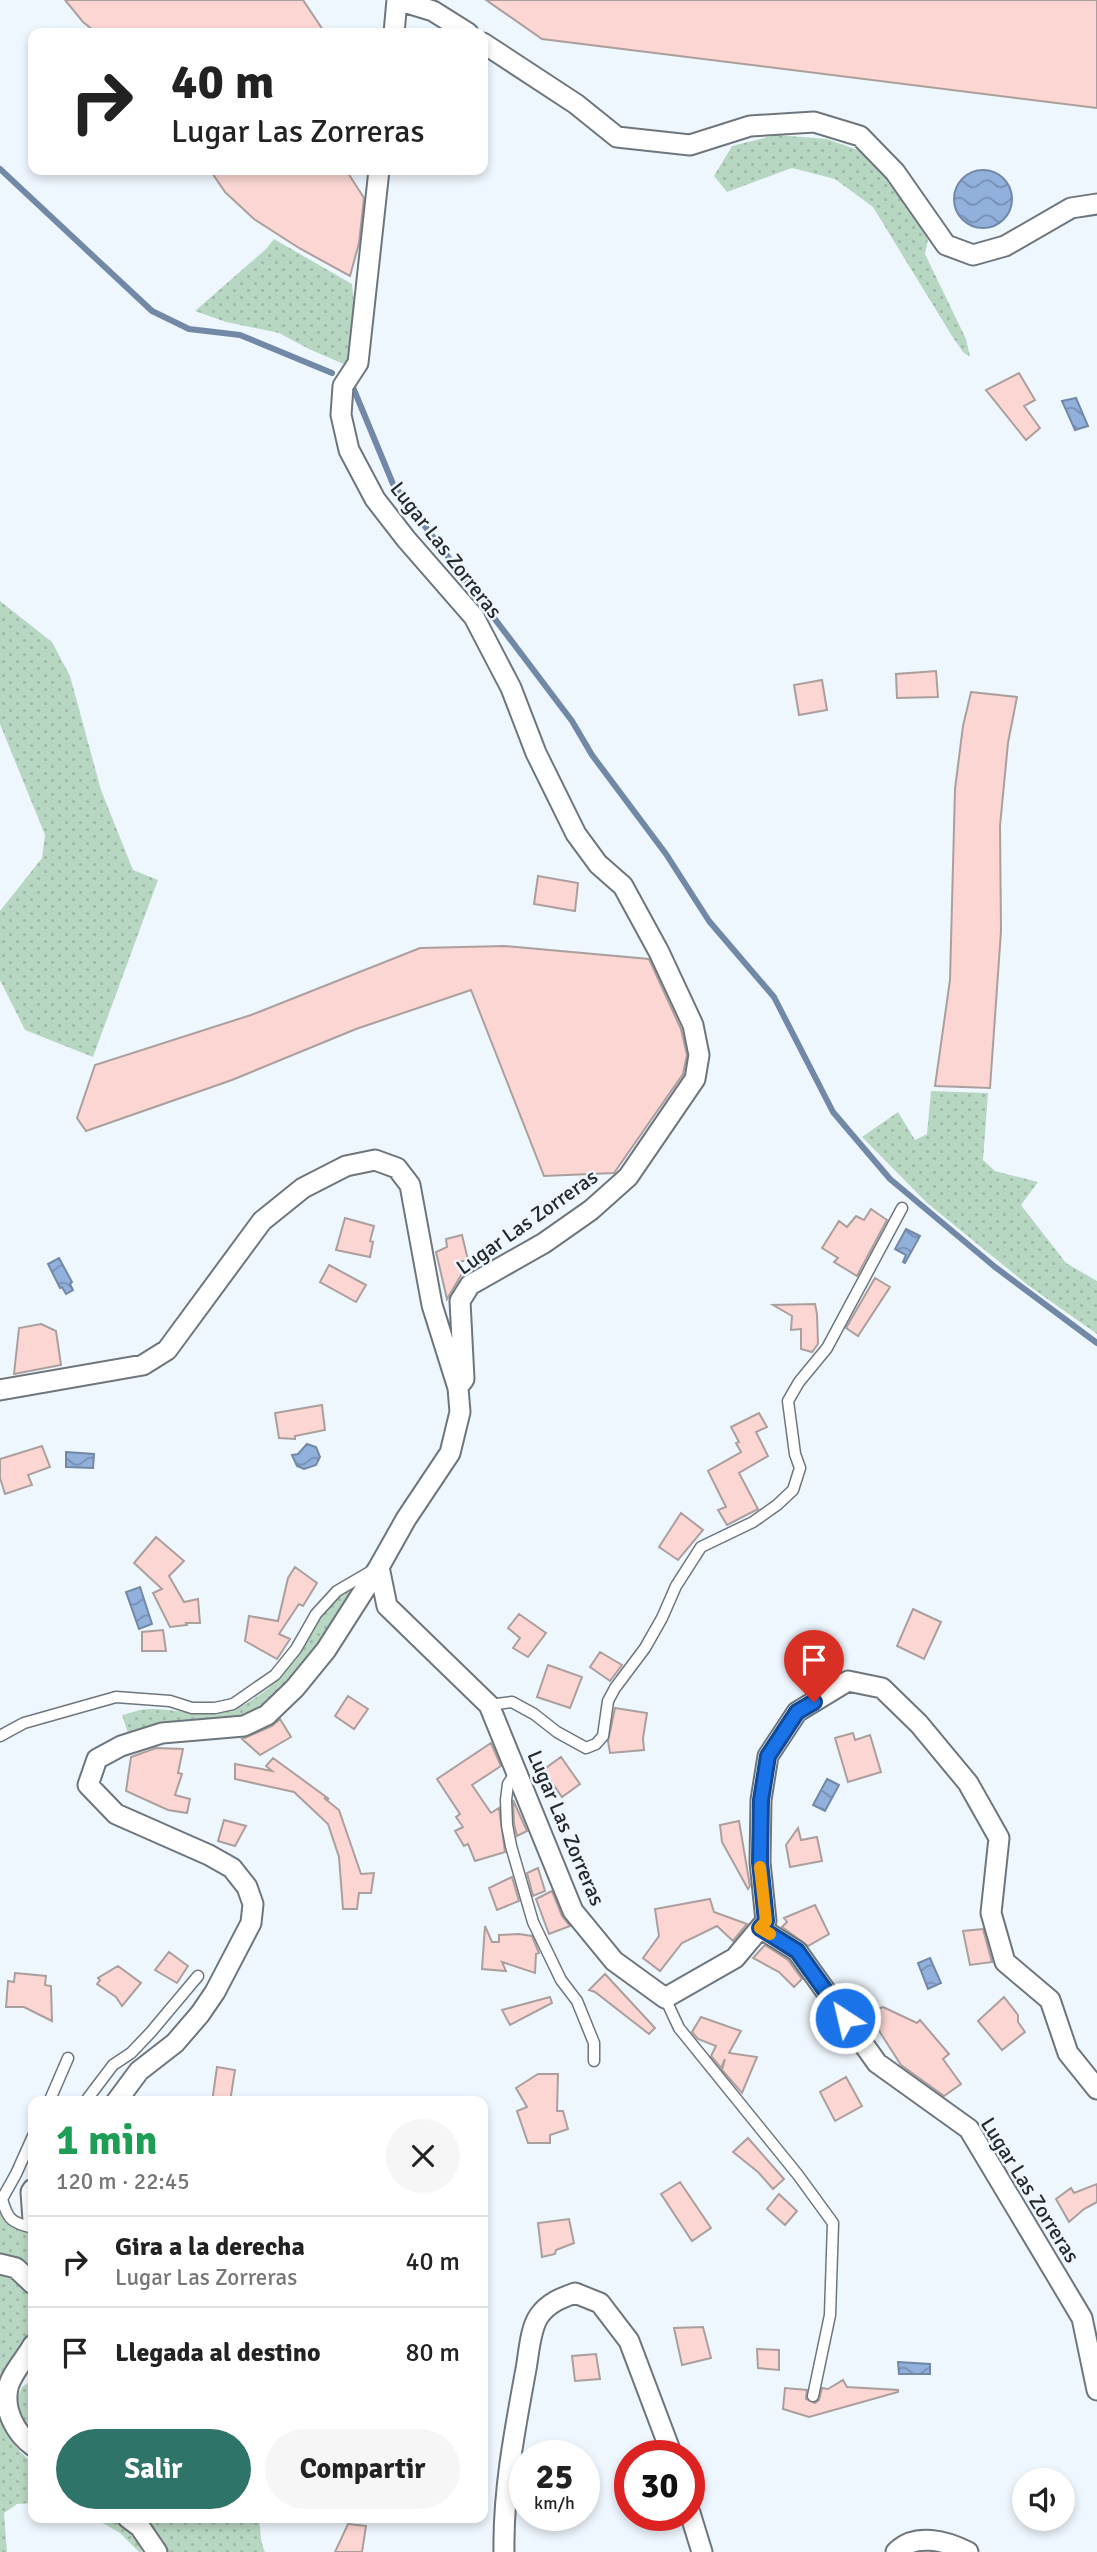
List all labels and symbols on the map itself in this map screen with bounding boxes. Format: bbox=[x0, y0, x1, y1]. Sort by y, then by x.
street label: Lugar Las Zorreras bbox=[385, 476, 507, 624]
street label: Lugar Las Zorreras bbox=[451, 1164, 603, 1280]
pin bbox=[784, 1630, 844, 1702]
street label: Lugar Las Zorreras bbox=[522, 1746, 610, 1910]
position arrow bbox=[808, 1981, 882, 2055]
street label: Lugar Las Zorreras bbox=[975, 2113, 1085, 2267]
speed limit sign: 30 bbox=[614, 2440, 705, 2531]

